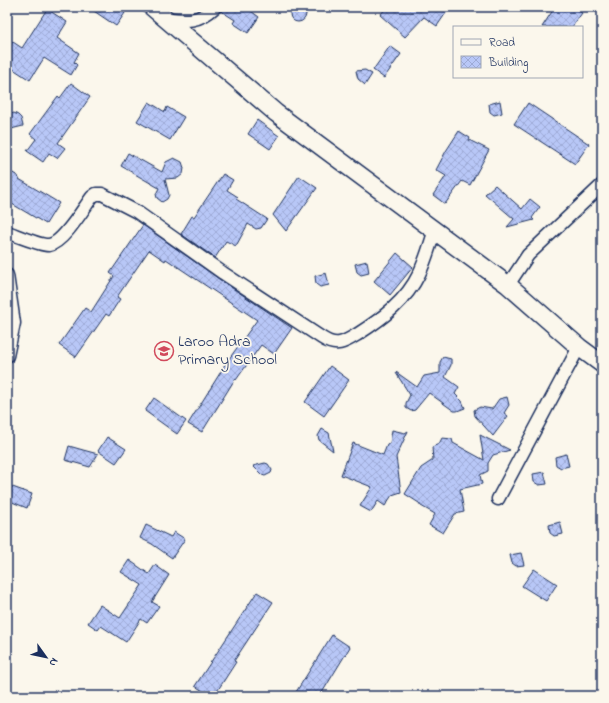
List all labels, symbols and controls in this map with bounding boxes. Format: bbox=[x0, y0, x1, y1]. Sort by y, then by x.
legend bbox=[453, 26, 583, 78]
text: Road bbox=[489, 34, 515, 52]
text: Building bbox=[488, 54, 528, 73]
place label: Laroo Adra Primary School bbox=[178, 330, 277, 372]
school or university icon: Laroo Adra Primary School bbox=[153, 340, 175, 362]
north arrow bbox=[26, 637, 66, 677]
text: N bbox=[45, 654, 62, 669]

